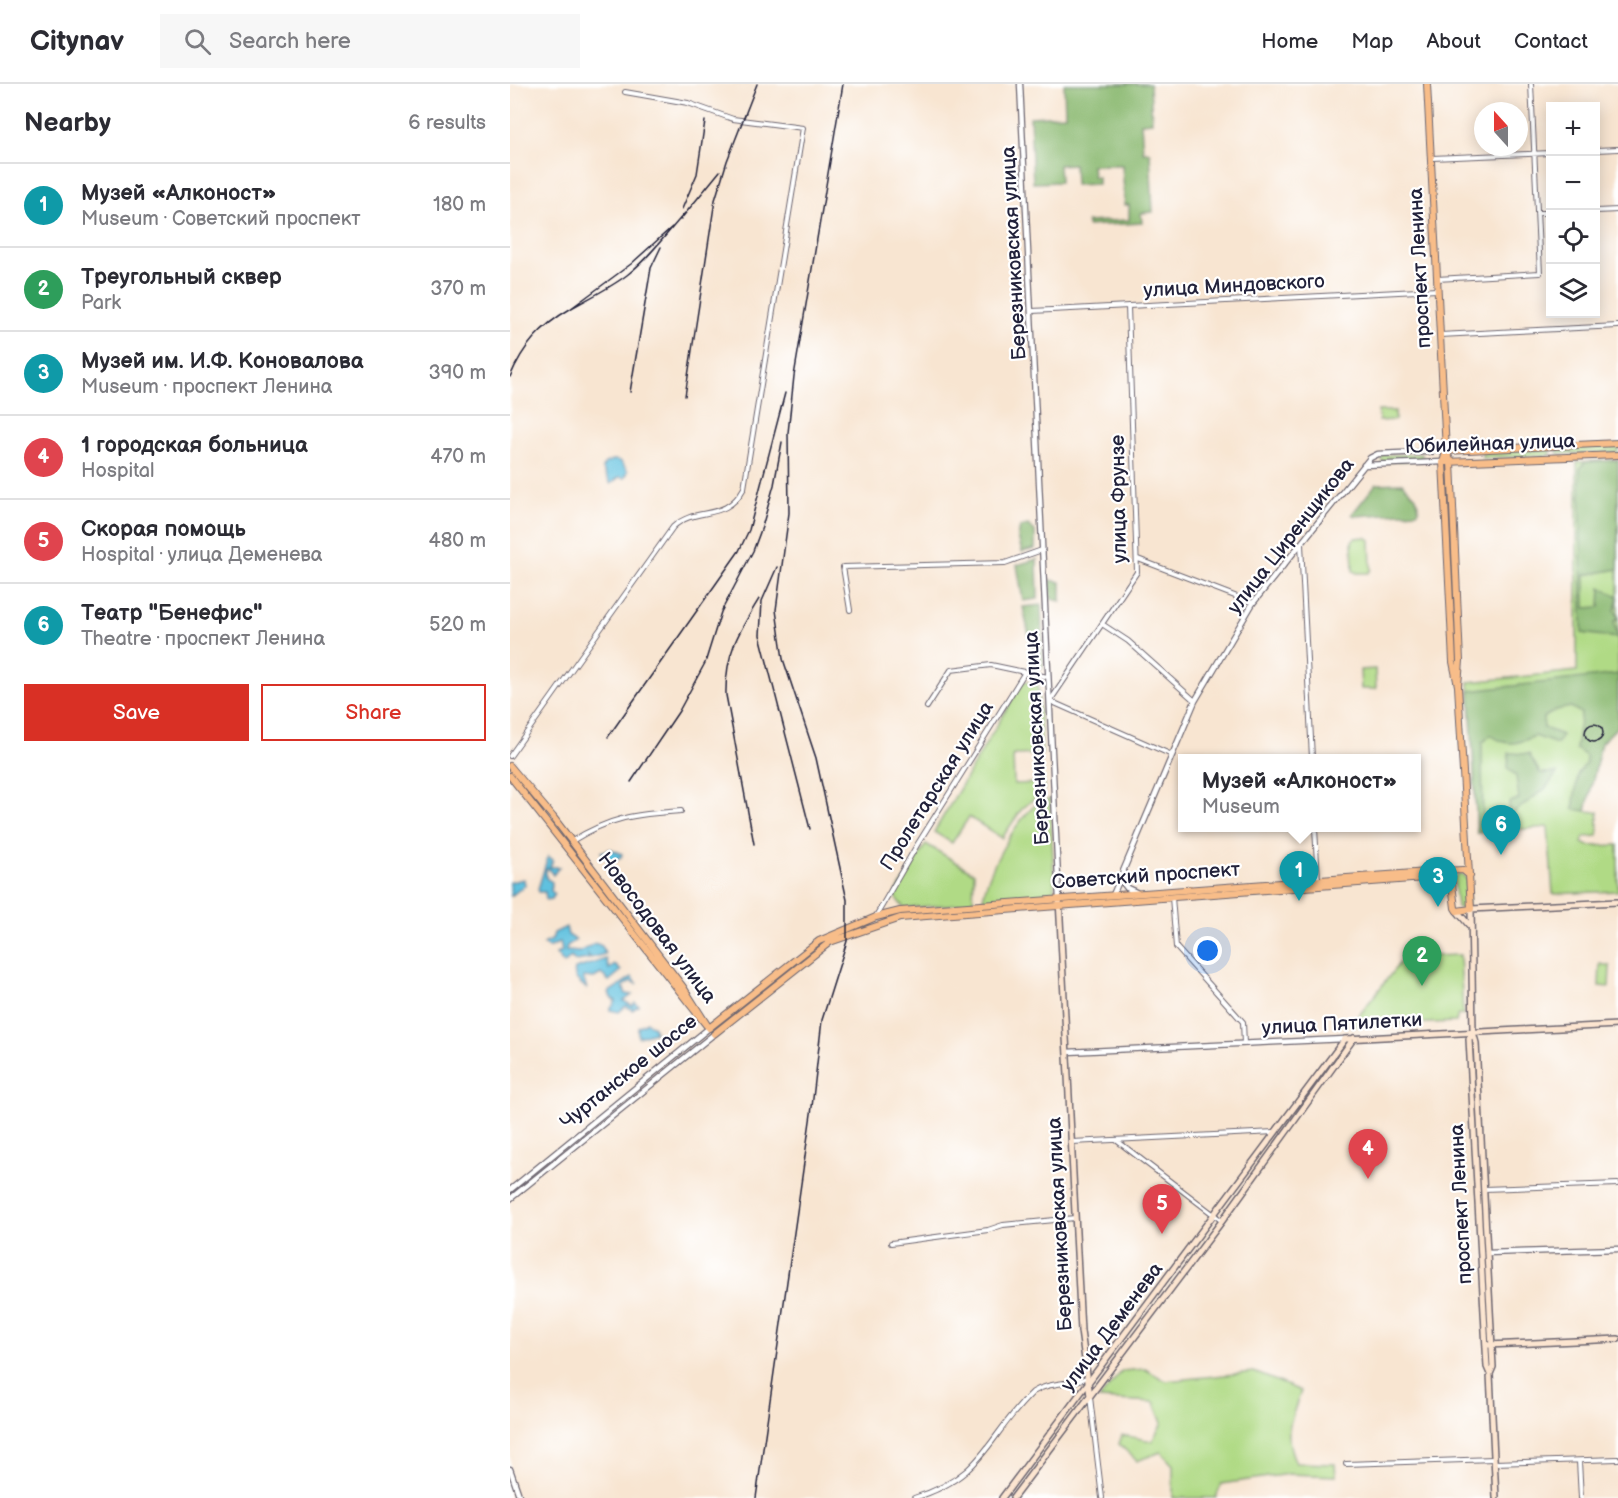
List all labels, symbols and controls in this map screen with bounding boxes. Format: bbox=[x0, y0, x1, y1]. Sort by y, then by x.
search box bbox=[160, 14, 580, 68]
text: Citynav bbox=[30, 25, 124, 58]
icon: search bbox=[181, 25, 214, 58]
text: Search here bbox=[229, 28, 351, 55]
text: Home bbox=[1261, 29, 1318, 54]
text: Map bbox=[1351, 29, 1393, 54]
text: About bbox=[1426, 29, 1481, 54]
text: Contact bbox=[1514, 29, 1588, 54]
north arrow bbox=[1474, 102, 1528, 156]
map controls bbox=[1546, 102, 1600, 318]
button: + bbox=[1546, 102, 1600, 156]
text: Nearby bbox=[24, 108, 111, 139]
text: 6 results bbox=[408, 111, 486, 135]
street label: Березниковская улица bbox=[996, 145, 1032, 361]
button: − bbox=[1546, 156, 1600, 210]
text: Музей «Алконост» bbox=[81, 180, 276, 207]
street label: проспект Ленина bbox=[1404, 187, 1436, 349]
text: 1 bbox=[39, 193, 48, 217]
text: 180 m bbox=[433, 193, 486, 217]
text: Museum · Советский проспект bbox=[81, 207, 361, 231]
button: locate bbox=[1546, 210, 1600, 264]
text: Треугольный сквер bbox=[81, 264, 282, 291]
button: layers bbox=[1546, 264, 1600, 318]
street label: улица Миндовского bbox=[1143, 269, 1325, 303]
text: 2 bbox=[38, 277, 49, 301]
text: 370 m bbox=[430, 277, 486, 301]
text: Park bbox=[81, 291, 121, 315]
text: Музей им. И.Ф. Коновалова bbox=[81, 348, 364, 375]
text: 3 bbox=[38, 361, 49, 385]
text: 390 m bbox=[428, 361, 486, 385]
text: Museum · проспект Ленина bbox=[81, 375, 333, 399]
street label: Юбилейная улица bbox=[1404, 429, 1576, 459]
text: 1 городская больница bbox=[81, 432, 308, 459]
street label: улица Фрунзе bbox=[1106, 434, 1132, 564]
text: 4 bbox=[38, 445, 49, 469]
text: 470 m bbox=[430, 445, 486, 469]
street label: улица Циренщикова bbox=[1223, 453, 1360, 619]
text: Hospital bbox=[81, 459, 154, 483]
text: Скорая помощь bbox=[81, 516, 246, 543]
text: 5 bbox=[38, 529, 49, 553]
text: 480 m bbox=[428, 529, 486, 553]
text: Hospital · улица Деменева bbox=[81, 543, 323, 567]
text: Театр "Бенефис" bbox=[81, 600, 263, 627]
text: 6 bbox=[37, 613, 50, 637]
text: 520 m bbox=[429, 613, 486, 637]
text: Theatre · проспект Ленина bbox=[81, 627, 325, 651]
street label: Березниковская улица bbox=[1019, 630, 1055, 846]
button: Save bbox=[24, 684, 249, 741]
button: Share bbox=[261, 684, 486, 741]
street label: Пролетарская улица bbox=[875, 697, 999, 875]
popup bbox=[1178, 754, 1421, 832]
text: Музей «Алконост» bbox=[1202, 768, 1397, 795]
text: Museum bbox=[1202, 795, 1280, 819]
pin: 6 bbox=[1482, 806, 1520, 855]
street label: Новосодовая улица bbox=[592, 848, 722, 1008]
pin: 1 bbox=[1280, 852, 1318, 901]
street label: Советский проспект bbox=[1051, 857, 1242, 895]
pin: 3 bbox=[1418, 858, 1458, 907]
your location bbox=[1193, 936, 1222, 965]
pin: 2 bbox=[1402, 936, 1442, 986]
street label: улица Пятилетки bbox=[1261, 1008, 1423, 1040]
street label: Чуртанское шоссе bbox=[556, 1009, 702, 1135]
street label: Березниковская улица bbox=[1042, 1116, 1078, 1332]
street label: проспект Ленина bbox=[1445, 1123, 1477, 1285]
pin: 4 bbox=[1348, 1130, 1388, 1179]
pin: 5 bbox=[1142, 1184, 1182, 1234]
street label: улица Деменева bbox=[1056, 1258, 1168, 1396]

